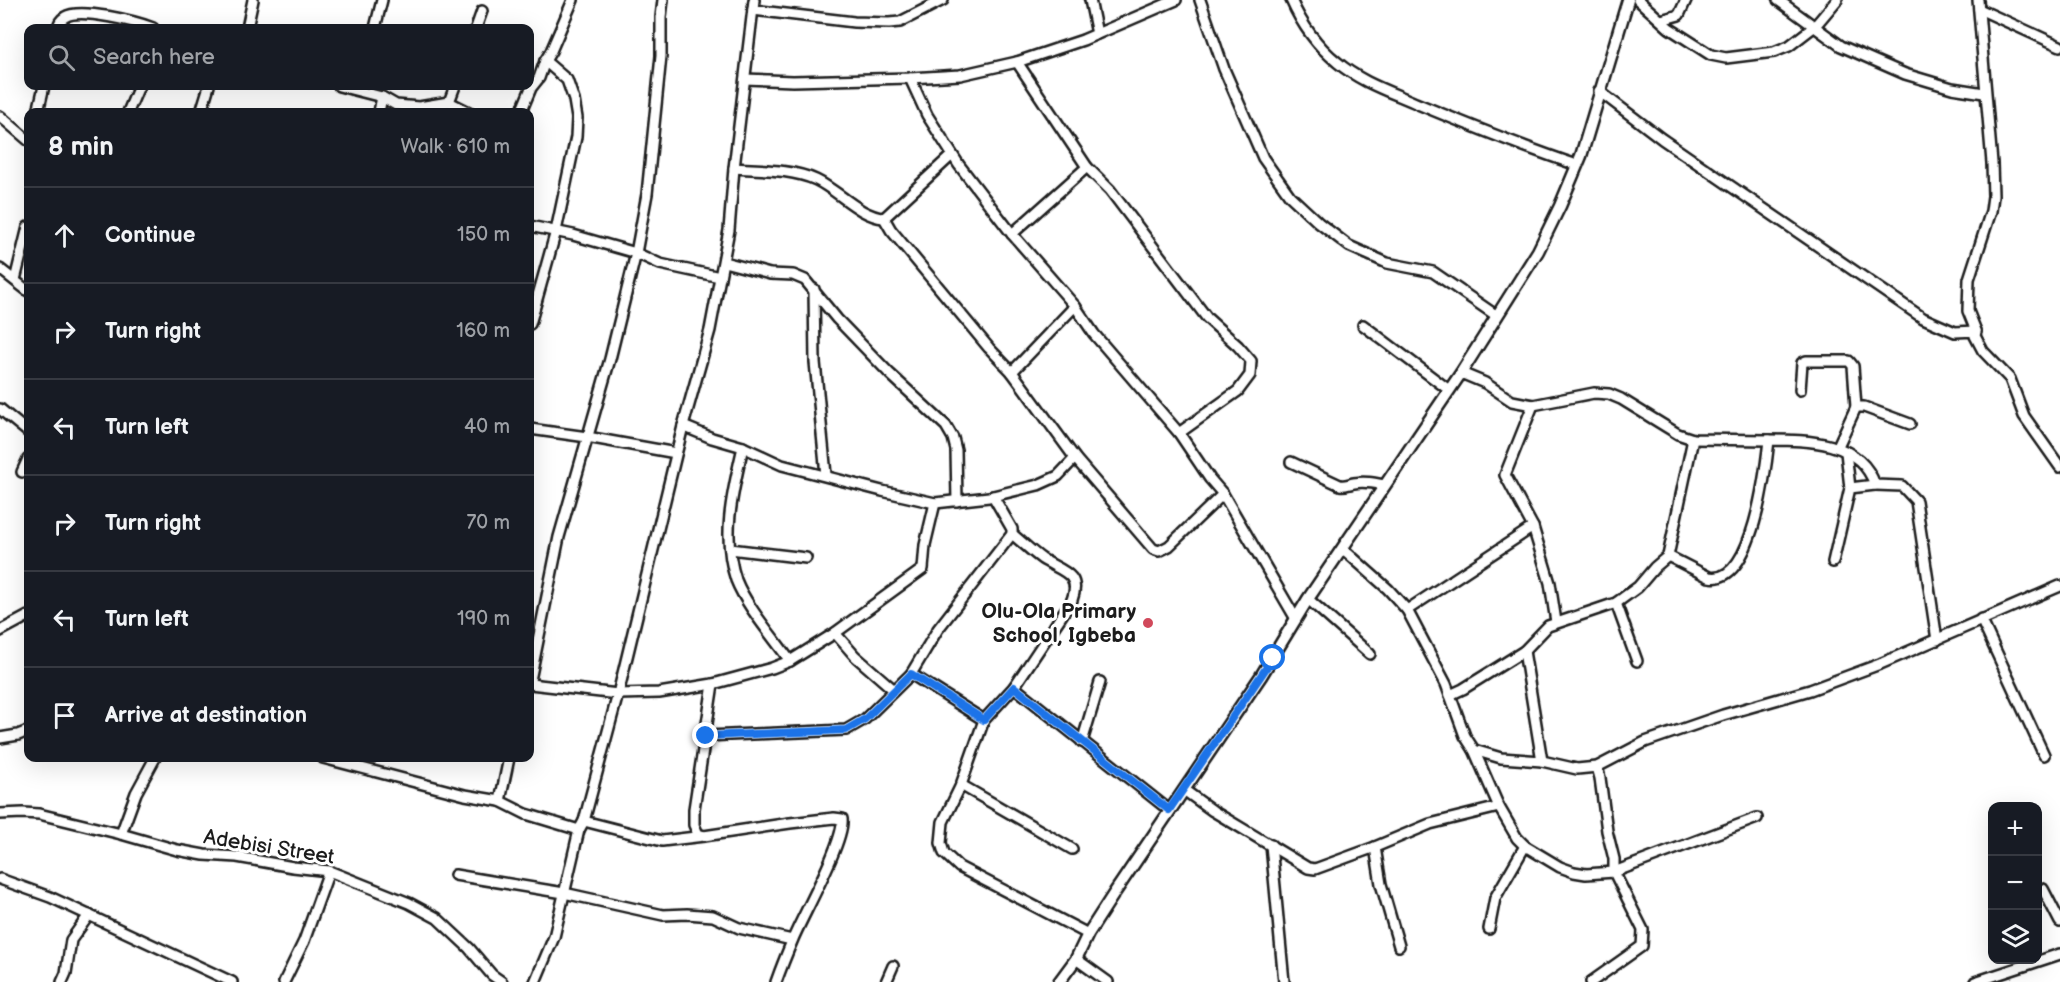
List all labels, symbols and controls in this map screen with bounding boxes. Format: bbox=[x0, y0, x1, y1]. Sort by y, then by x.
search box bbox=[24, 24, 534, 90]
icon: search bbox=[45, 41, 78, 74]
text: Search here bbox=[93, 44, 215, 71]
text: 8 min bbox=[48, 132, 114, 163]
text: Walk · 610 m bbox=[401, 135, 510, 159]
icon: ahead bbox=[48, 219, 81, 252]
text: Continue bbox=[105, 222, 195, 249]
text: 150 m bbox=[457, 223, 510, 247]
icon: right bbox=[48, 315, 81, 348]
text: Turn right bbox=[105, 318, 201, 345]
text: 160 m bbox=[456, 319, 510, 343]
icon: left bbox=[48, 411, 81, 444]
text: Turn left bbox=[105, 414, 189, 441]
text: 40 m bbox=[464, 415, 510, 439]
icon: right bbox=[48, 507, 81, 540]
text: Turn right bbox=[105, 510, 201, 537]
text: 70 m bbox=[466, 511, 510, 535]
place label: Olu-Ola Primary School, Igbeba bbox=[982, 599, 1136, 648]
icon: left bbox=[48, 603, 81, 636]
text: Turn left bbox=[105, 606, 189, 633]
text: 190 m bbox=[457, 607, 510, 631]
marker: Olu-Ola Primary School, Igbeba bbox=[1141, 616, 1155, 630]
route start bbox=[1259, 644, 1285, 670]
icon: arrive bbox=[48, 699, 81, 732]
text: Arrive at destination bbox=[105, 702, 307, 729]
route end bbox=[692, 722, 718, 748]
map controls bbox=[1988, 802, 2042, 964]
button: + bbox=[1988, 802, 2042, 856]
street label: Adebisi Street bbox=[202, 824, 337, 870]
button: − bbox=[1988, 856, 2042, 910]
button: layers bbox=[1988, 910, 2042, 964]

